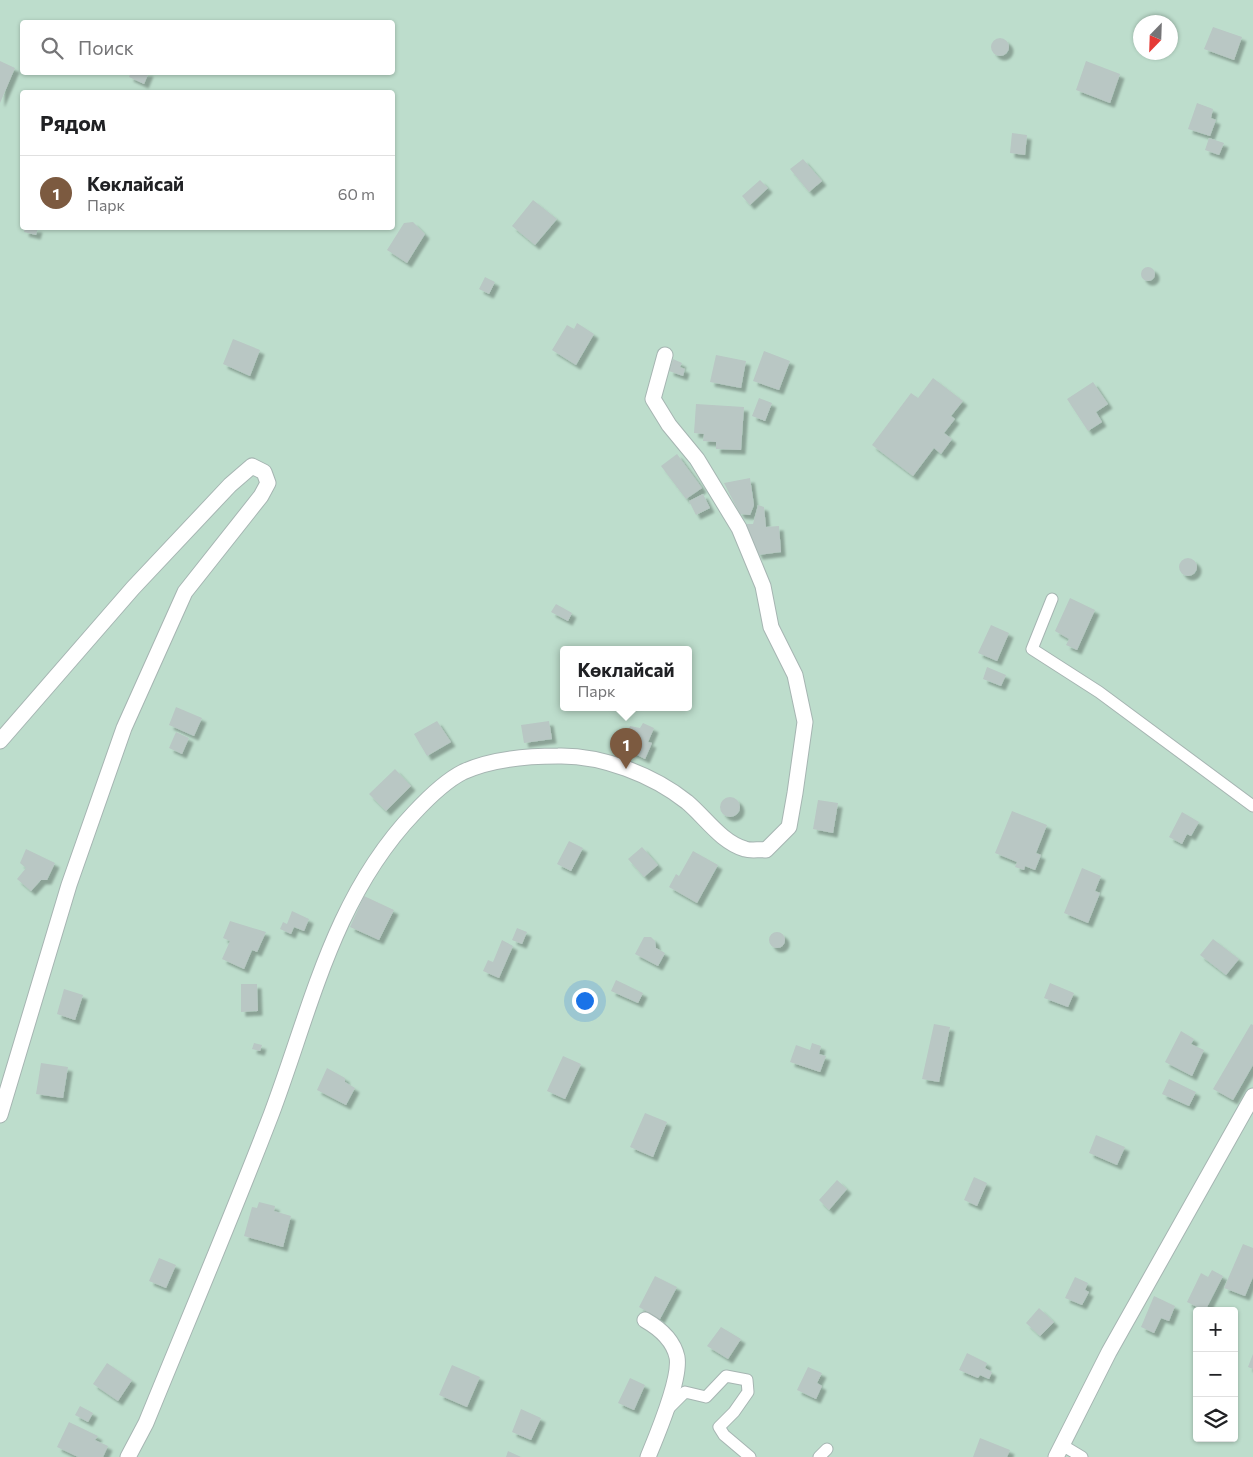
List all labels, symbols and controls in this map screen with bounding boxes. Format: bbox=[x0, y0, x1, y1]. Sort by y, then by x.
north arrow bbox=[1133, 15, 1178, 60]
search box bbox=[20, 20, 395, 75]
icon: search bbox=[38, 34, 66, 62]
text: Поиск bbox=[78, 36, 134, 59]
text: Рядом bbox=[40, 110, 106, 135]
text: Көклайсай bbox=[87, 172, 184, 195]
text: 1 bbox=[52, 184, 60, 203]
text: 60 m bbox=[338, 184, 375, 203]
text: Парк bbox=[87, 195, 125, 214]
popup bbox=[560, 646, 692, 711]
text: Көклайсай bbox=[577, 658, 675, 681]
text: Парк bbox=[577, 681, 616, 700]
pin: 1 bbox=[610, 728, 642, 769]
your location bbox=[572, 988, 598, 1014]
map controls bbox=[1193, 1307, 1238, 1442]
button: + bbox=[1193, 1307, 1238, 1352]
button: − bbox=[1193, 1352, 1238, 1397]
button: layers bbox=[1193, 1397, 1238, 1442]

